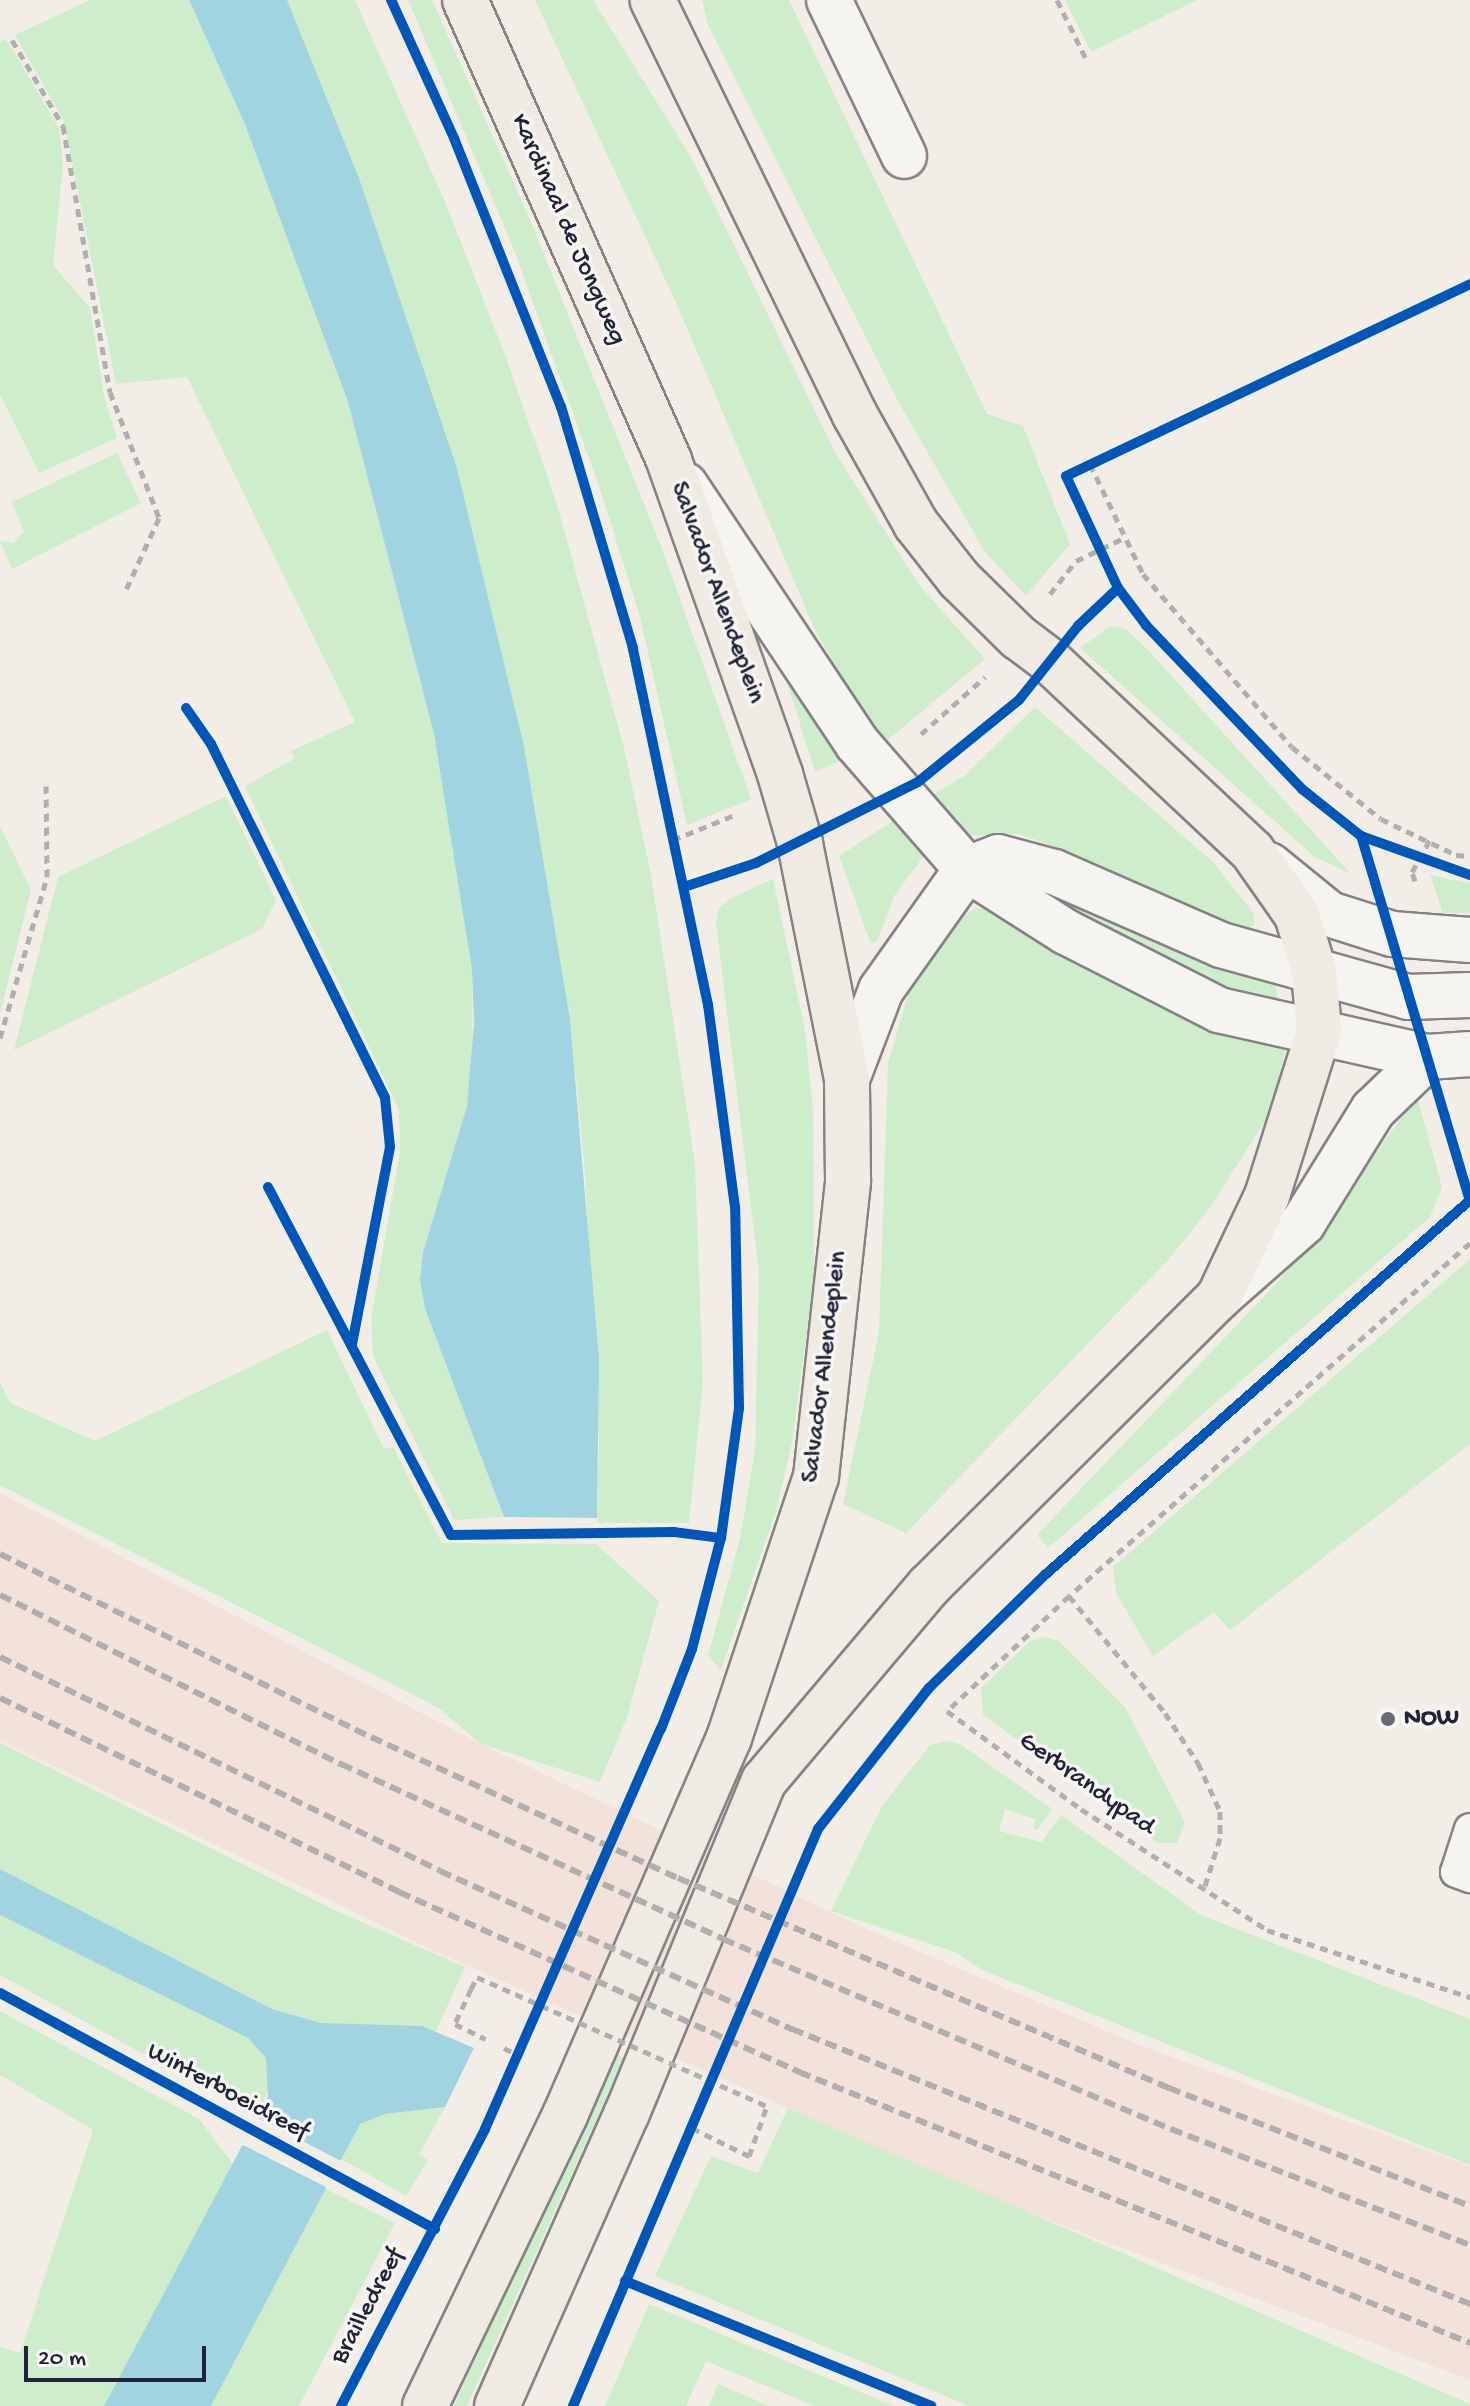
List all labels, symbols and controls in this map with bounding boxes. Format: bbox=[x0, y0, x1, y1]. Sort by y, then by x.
street label: Kardinaal de Jongweg bbox=[502, 110, 632, 350]
street label: Salvador Allendeplein bbox=[661, 478, 771, 708]
street label: Salvador Allendeplein bbox=[796, 1249, 856, 1485]
place label: NOW bbox=[1404, 1703, 1459, 1735]
marker: NOW bbox=[1379, 1710, 1397, 1728]
street label: Gerbrandypad bbox=[1012, 1727, 1160, 1843]
street label: Winterboeidreef bbox=[141, 2037, 313, 2149]
street label: Brailledreef bbox=[325, 2244, 413, 2370]
scale bar bbox=[28, 2330, 210, 2380]
text: 20 m bbox=[38, 2345, 86, 2374]

